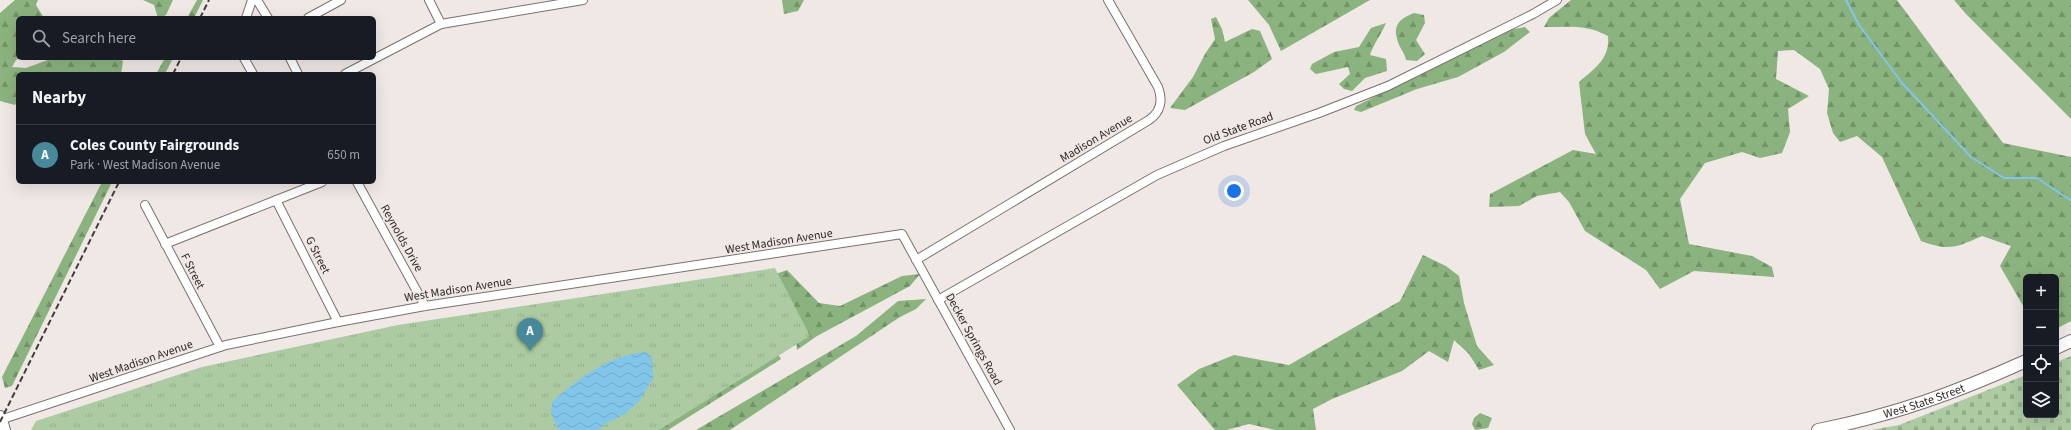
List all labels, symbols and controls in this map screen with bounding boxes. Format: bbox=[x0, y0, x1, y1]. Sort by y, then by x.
search box bbox=[16, 16, 376, 60]
icon: search bbox=[30, 27, 52, 49]
text: Search here bbox=[62, 28, 136, 49]
text: Nearby bbox=[32, 86, 86, 110]
street label: Old State Road bbox=[1201, 108, 1276, 149]
street label: Madison Avenue bbox=[1057, 110, 1136, 167]
text: Coles County Fairgrounds bbox=[70, 135, 239, 156]
text: A bbox=[41, 146, 49, 164]
text: 650 m bbox=[327, 146, 360, 164]
text: Park · West Madison Avenue bbox=[70, 156, 220, 174]
your location bbox=[1224, 181, 1244, 201]
street label: Reynolds Drive bbox=[376, 202, 427, 275]
street label: West Madison Avenue bbox=[724, 225, 834, 258]
street label: G Street bbox=[301, 234, 334, 277]
street label: F Street bbox=[176, 250, 209, 292]
street label: West Madison Avenue bbox=[403, 273, 513, 306]
map controls bbox=[2023, 274, 2059, 418]
button: + bbox=[2023, 274, 2059, 310]
street label: Decker Springs Road bbox=[941, 290, 1006, 388]
button: − bbox=[2023, 310, 2059, 346]
pin: A bbox=[517, 318, 543, 351]
street label: West Madison Avenue bbox=[87, 336, 195, 387]
button: locate bbox=[2023, 346, 2059, 382]
street label: West State Street bbox=[1882, 380, 1967, 423]
button: layers bbox=[2023, 382, 2059, 418]

